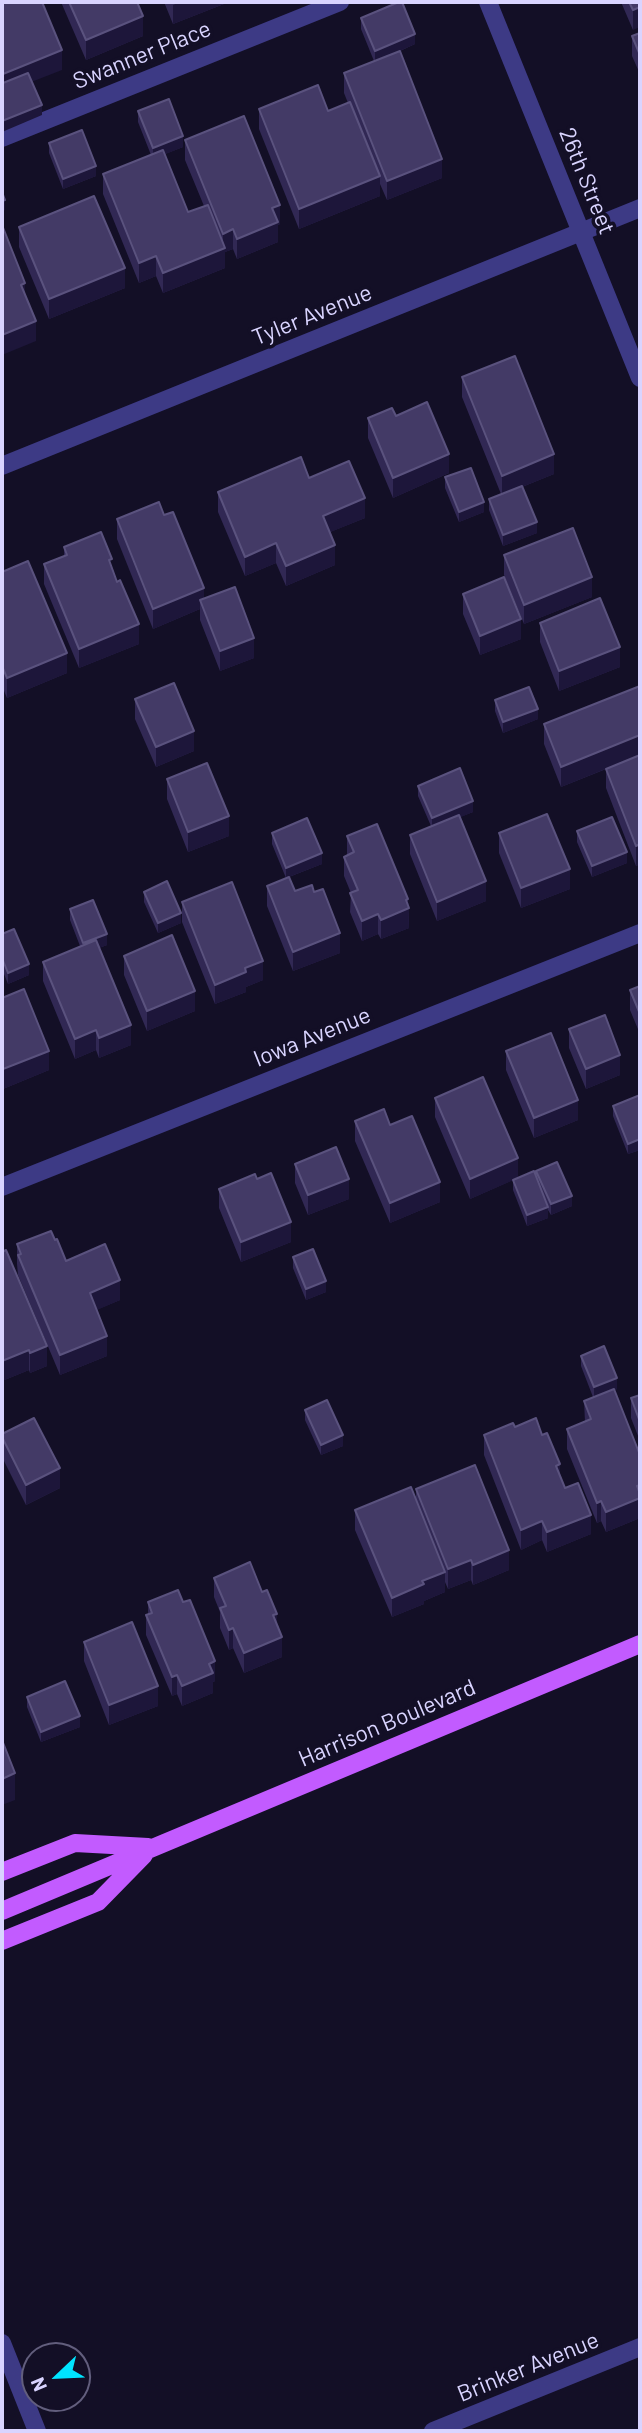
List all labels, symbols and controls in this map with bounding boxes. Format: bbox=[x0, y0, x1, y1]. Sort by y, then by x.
street label: Swanner Place bbox=[69, 15, 215, 95]
street label: 26th Street bbox=[553, 124, 621, 238]
street label: Tyler Avenue bbox=[248, 279, 376, 351]
street label: Iowa Avenue bbox=[249, 1001, 375, 1073]
street label: Harrison Boulevard bbox=[294, 1673, 480, 1773]
street label: Brinker Avenue bbox=[453, 2326, 603, 2408]
north arrow bbox=[21, 2342, 91, 2412]
text: N bbox=[25, 2374, 51, 2395]

